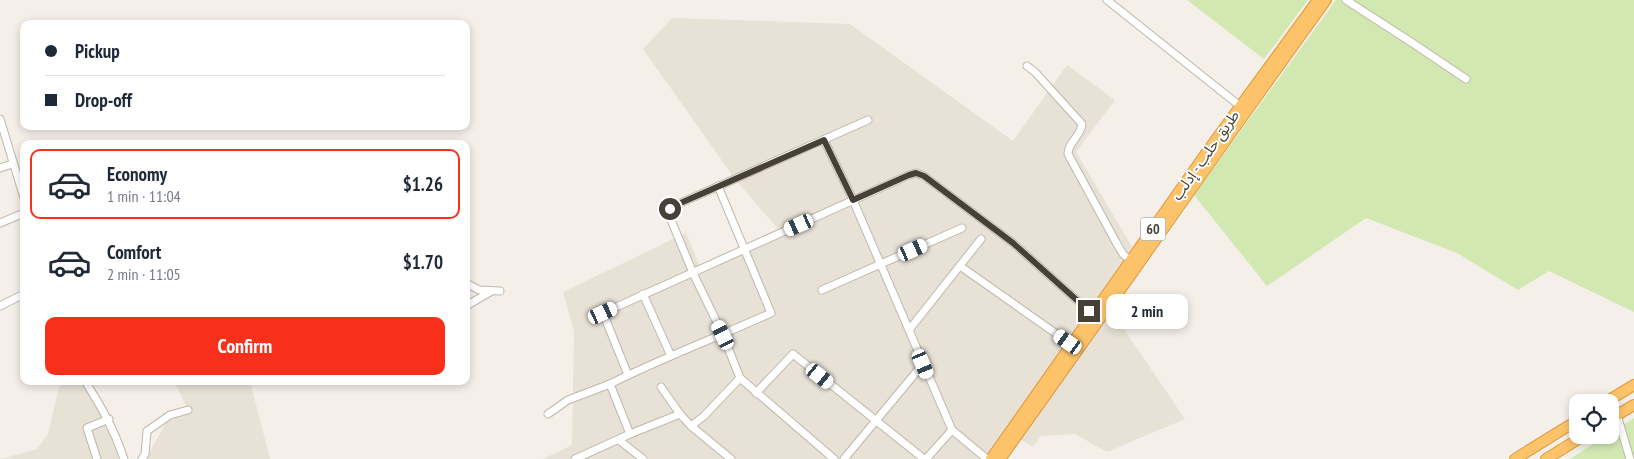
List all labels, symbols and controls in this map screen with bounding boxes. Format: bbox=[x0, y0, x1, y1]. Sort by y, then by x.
text: Pickup bbox=[75, 39, 120, 63]
text: Drop-off bbox=[75, 88, 132, 112]
street label: طريق حلب - إدلب bbox=[1167, 106, 1244, 204]
icon: car bbox=[47, 162, 92, 207]
text: Economy bbox=[107, 162, 167, 186]
text: $1.26 bbox=[403, 172, 443, 196]
text: 1 min · 11:04 bbox=[107, 186, 181, 206]
route start bbox=[659, 198, 681, 220]
car bbox=[782, 212, 815, 238]
road number: 60 bbox=[1140, 218, 1166, 240]
car bbox=[896, 237, 929, 263]
icon: car bbox=[47, 240, 92, 285]
text: Comfort bbox=[107, 240, 161, 264]
text: $1.70 bbox=[403, 250, 443, 274]
text: 2 min · 11:05 bbox=[107, 264, 181, 284]
callout: 2 min bbox=[1106, 294, 1189, 328]
car bbox=[586, 300, 619, 326]
route end bbox=[1078, 300, 1100, 322]
text: 2 min bbox=[1131, 301, 1163, 321]
button: Confirm bbox=[45, 317, 445, 375]
car bbox=[709, 318, 736, 352]
car bbox=[1051, 327, 1084, 357]
car bbox=[910, 347, 935, 381]
car bbox=[803, 361, 836, 391]
map controls bbox=[1569, 394, 1619, 444]
button: locate bbox=[1569, 394, 1619, 444]

